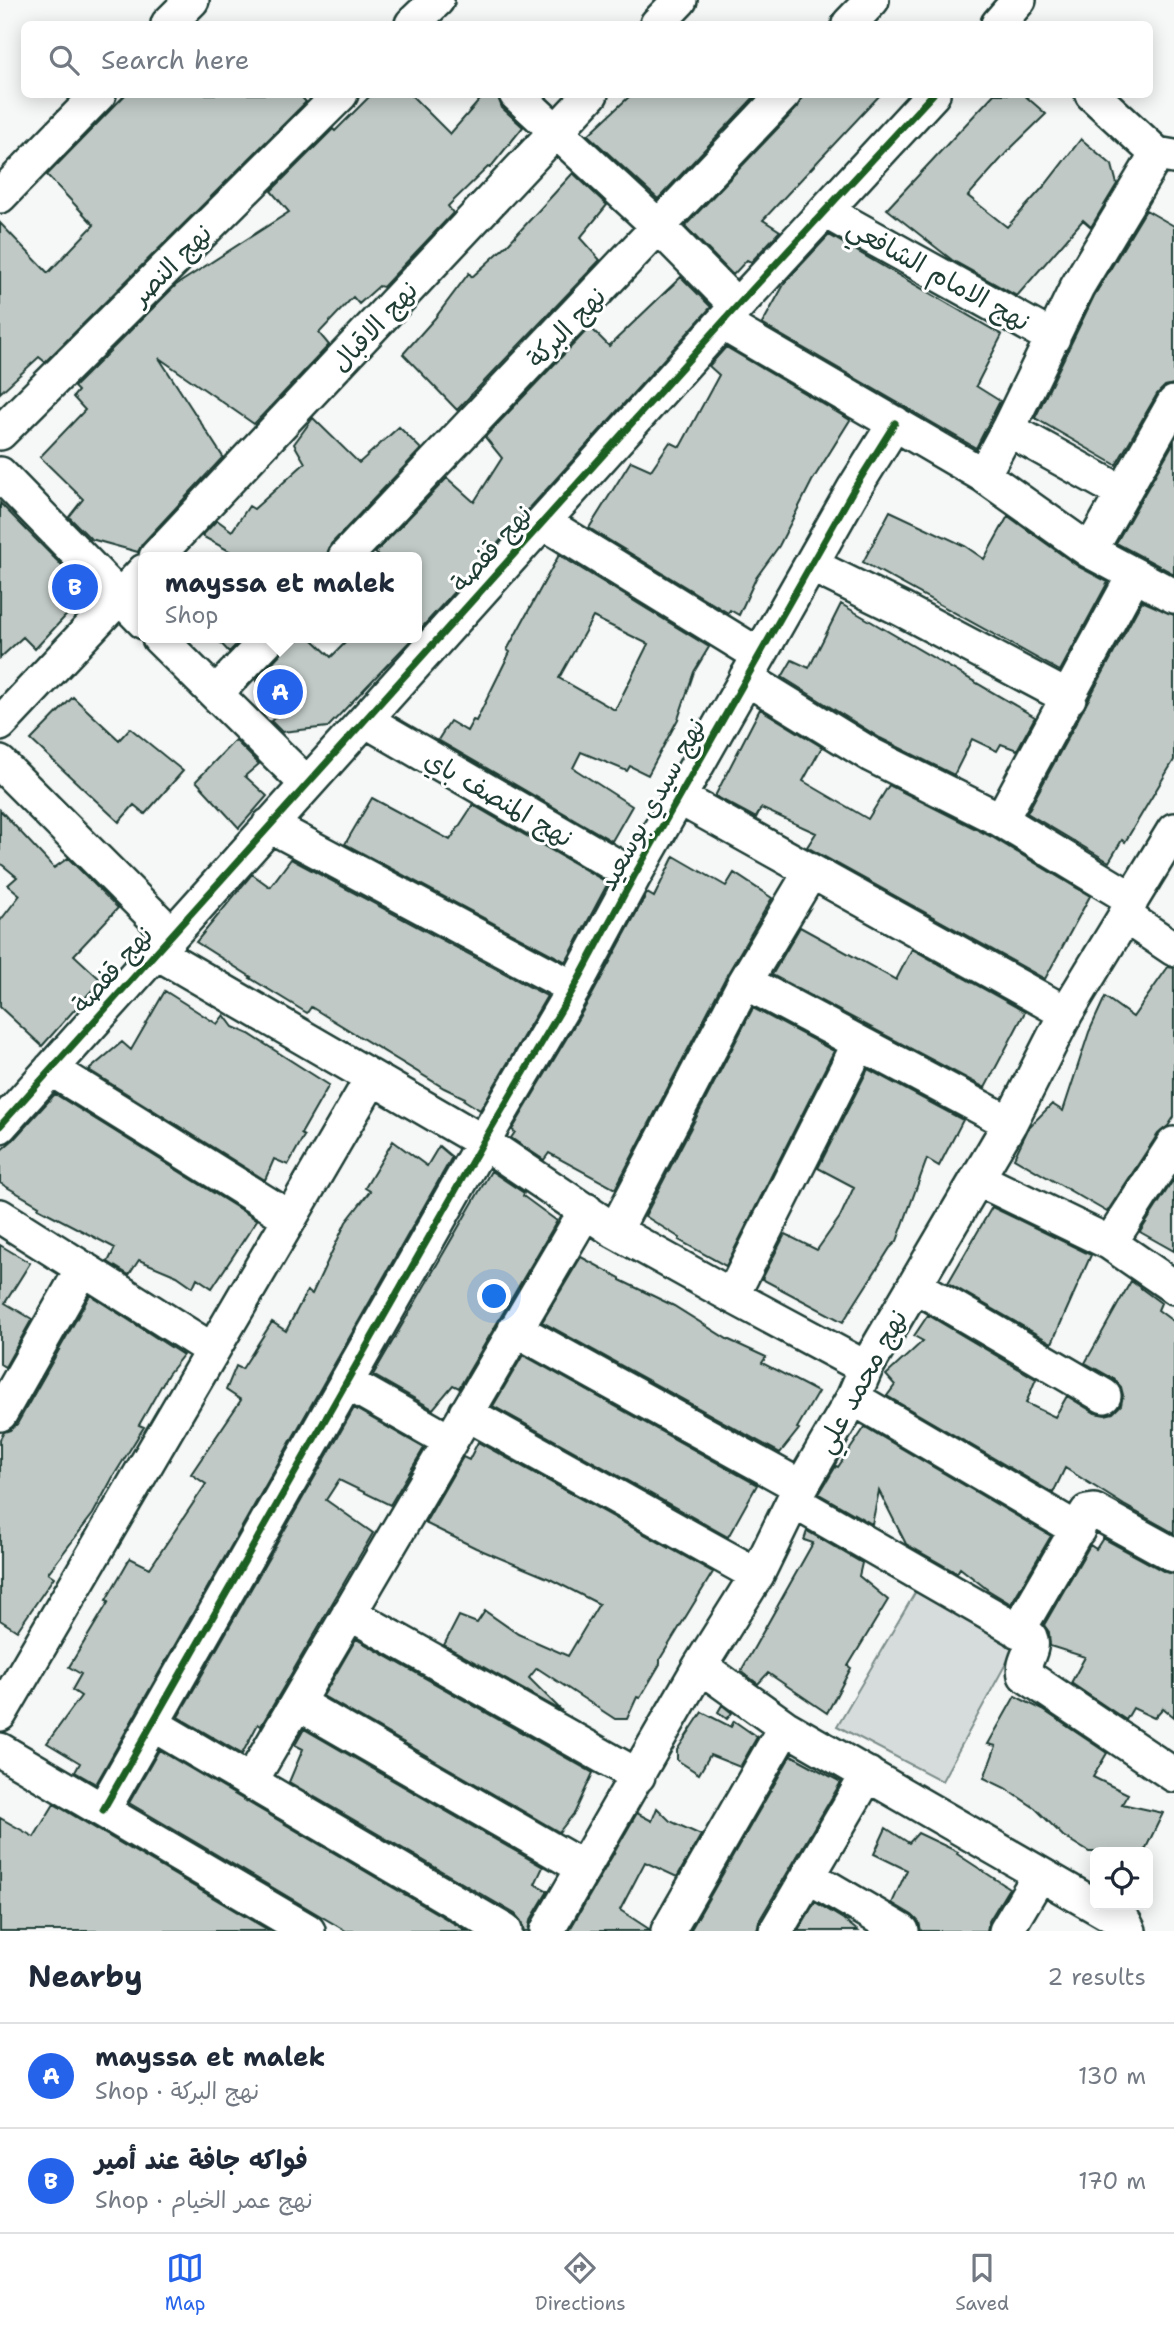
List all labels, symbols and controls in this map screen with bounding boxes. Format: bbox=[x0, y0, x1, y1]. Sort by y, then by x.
search box bbox=[21, 21, 1153, 98]
icon: search bbox=[45, 41, 83, 79]
text: Search here bbox=[101, 42, 250, 77]
street label: نهج الامام الشافعي bbox=[838, 209, 1037, 344]
street label: نهج النصر bbox=[121, 216, 220, 314]
street label: نهج الاقبال bbox=[323, 273, 426, 380]
street label: نهج البركة bbox=[519, 279, 614, 376]
street label: نهج قفصة bbox=[442, 497, 540, 600]
popup bbox=[138, 552, 422, 643]
pin: B bbox=[52, 561, 98, 613]
text: mayssa et malek bbox=[165, 565, 395, 600]
text: Shop bbox=[165, 600, 218, 630]
pin: A bbox=[257, 666, 303, 718]
street label: نهج سيدي بوسعيد bbox=[589, 711, 715, 898]
street label: نهج المنصف باي bbox=[417, 741, 580, 856]
street label: نهج قفصة bbox=[63, 918, 161, 1021]
your location bbox=[477, 1279, 511, 1313]
street label: نهج محمد علي bbox=[807, 1303, 920, 1462]
map controls bbox=[1090, 1847, 1153, 1910]
button: locate bbox=[1090, 1847, 1153, 1910]
text: Nearby bbox=[28, 1956, 143, 1997]
text: 2 results bbox=[1047, 1962, 1146, 1992]
text: mayssa et malek bbox=[95, 2039, 326, 2074]
text: A bbox=[42, 2061, 60, 2091]
text: 130 m bbox=[1078, 2061, 1146, 2091]
text: Shop · نهج البركة bbox=[95, 2076, 259, 2106]
text: فواكه جافة عند أمير bbox=[95, 2142, 308, 2177]
text: B bbox=[44, 2166, 58, 2196]
text: 170 m bbox=[1078, 2166, 1146, 2196]
text: Shop · نهج عمر الخيام bbox=[95, 2185, 313, 2215]
tab: Map bbox=[165, 2249, 205, 2316]
tab: Directions bbox=[535, 2249, 626, 2316]
tab: Saved bbox=[955, 2249, 1009, 2316]

